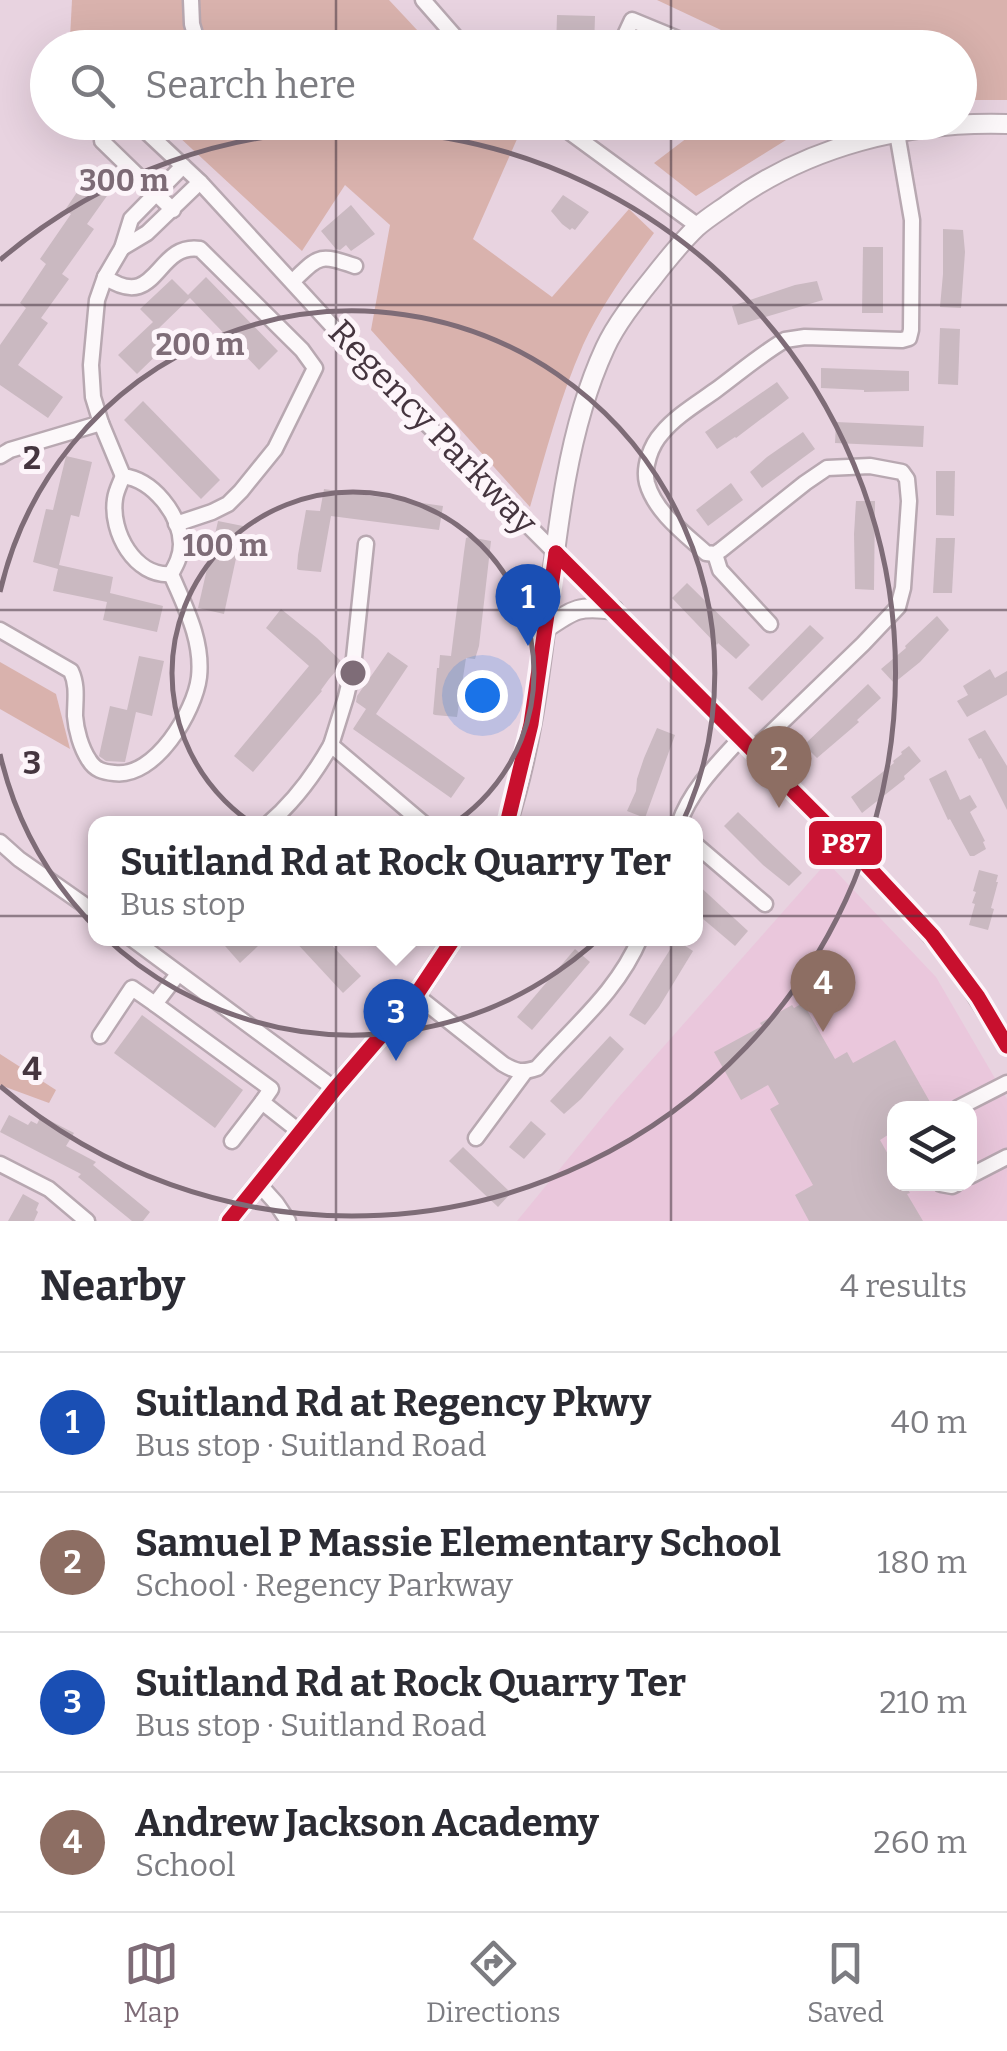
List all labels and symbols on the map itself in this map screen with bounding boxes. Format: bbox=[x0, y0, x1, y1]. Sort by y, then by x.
text: 300 m bbox=[79, 163, 169, 199]
street label: Regency Parkway bbox=[320, 311, 546, 543]
text: 200 m bbox=[155, 327, 245, 363]
text: 2 bbox=[23, 439, 41, 477]
text: 100 m bbox=[182, 528, 268, 564]
pin: 1 bbox=[496, 564, 560, 646]
centre of rings bbox=[335, 655, 371, 691]
your location bbox=[457, 670, 508, 721]
pin: 2 bbox=[746, 726, 812, 808]
text: 3 bbox=[23, 744, 41, 782]
line badge: P87 bbox=[807, 819, 884, 867]
text: P87 bbox=[821, 827, 871, 860]
pin: 4 bbox=[790, 950, 856, 1032]
pin: 3 bbox=[364, 978, 428, 1061]
text: 4 bbox=[22, 1050, 42, 1088]

